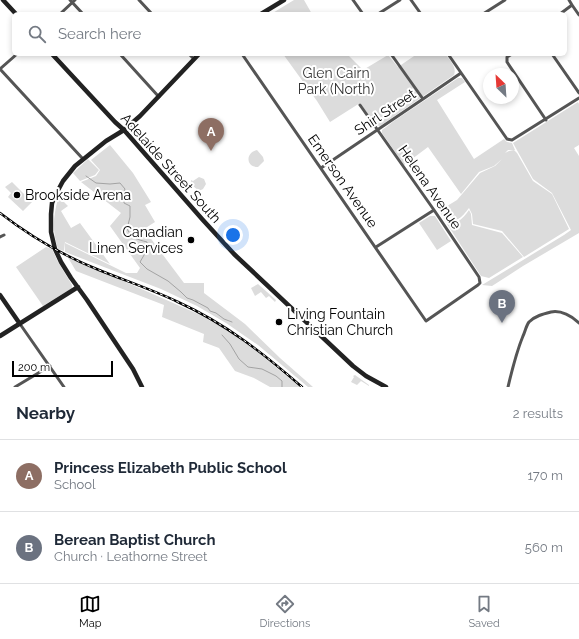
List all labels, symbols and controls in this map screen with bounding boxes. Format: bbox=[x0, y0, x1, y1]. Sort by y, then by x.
search box bbox=[12, 12, 567, 56]
icon: search bbox=[26, 23, 48, 45]
text: Search here bbox=[58, 25, 141, 43]
park label: Glen Cairn Park (North) bbox=[298, 65, 374, 97]
north arrow bbox=[483, 68, 519, 104]
street label: Shirl Street bbox=[351, 86, 419, 138]
street label: Adelaide Street South bbox=[117, 110, 225, 226]
pin: A bbox=[198, 118, 224, 151]
street label: Emerson Avenue bbox=[305, 131, 381, 231]
street label: Helena Avenue bbox=[395, 142, 465, 232]
place label: Brookside Arena bbox=[25, 187, 131, 203]
marker: Brookside Arena bbox=[12, 190, 22, 200]
place label: Canadian Linen Services bbox=[89, 224, 183, 256]
your location bbox=[223, 225, 243, 245]
marker: Canadian Linen Services bbox=[186, 235, 196, 245]
pin: B bbox=[489, 290, 515, 323]
place label: Living Fountain Christian Church bbox=[287, 306, 393, 338]
marker: Living Fountain Christian Church bbox=[274, 317, 284, 327]
scale bar bbox=[12, 359, 113, 378]
text: 200 m bbox=[18, 361, 50, 374]
text: Nearby bbox=[16, 403, 75, 423]
text: 2 results bbox=[513, 406, 563, 421]
text: Princess Elizabeth Public School bbox=[54, 459, 287, 477]
text: A bbox=[25, 468, 33, 483]
text: 170 m bbox=[527, 468, 563, 483]
text: School bbox=[54, 477, 96, 492]
text: Berean Baptist Church bbox=[54, 531, 216, 549]
text: B bbox=[25, 540, 33, 555]
text: 560 m bbox=[525, 540, 563, 555]
text: Church · Leathorne Street bbox=[54, 549, 207, 564]
tab: Map bbox=[79, 593, 101, 630]
tab: Directions bbox=[260, 593, 310, 630]
tab: Saved bbox=[468, 593, 500, 630]

